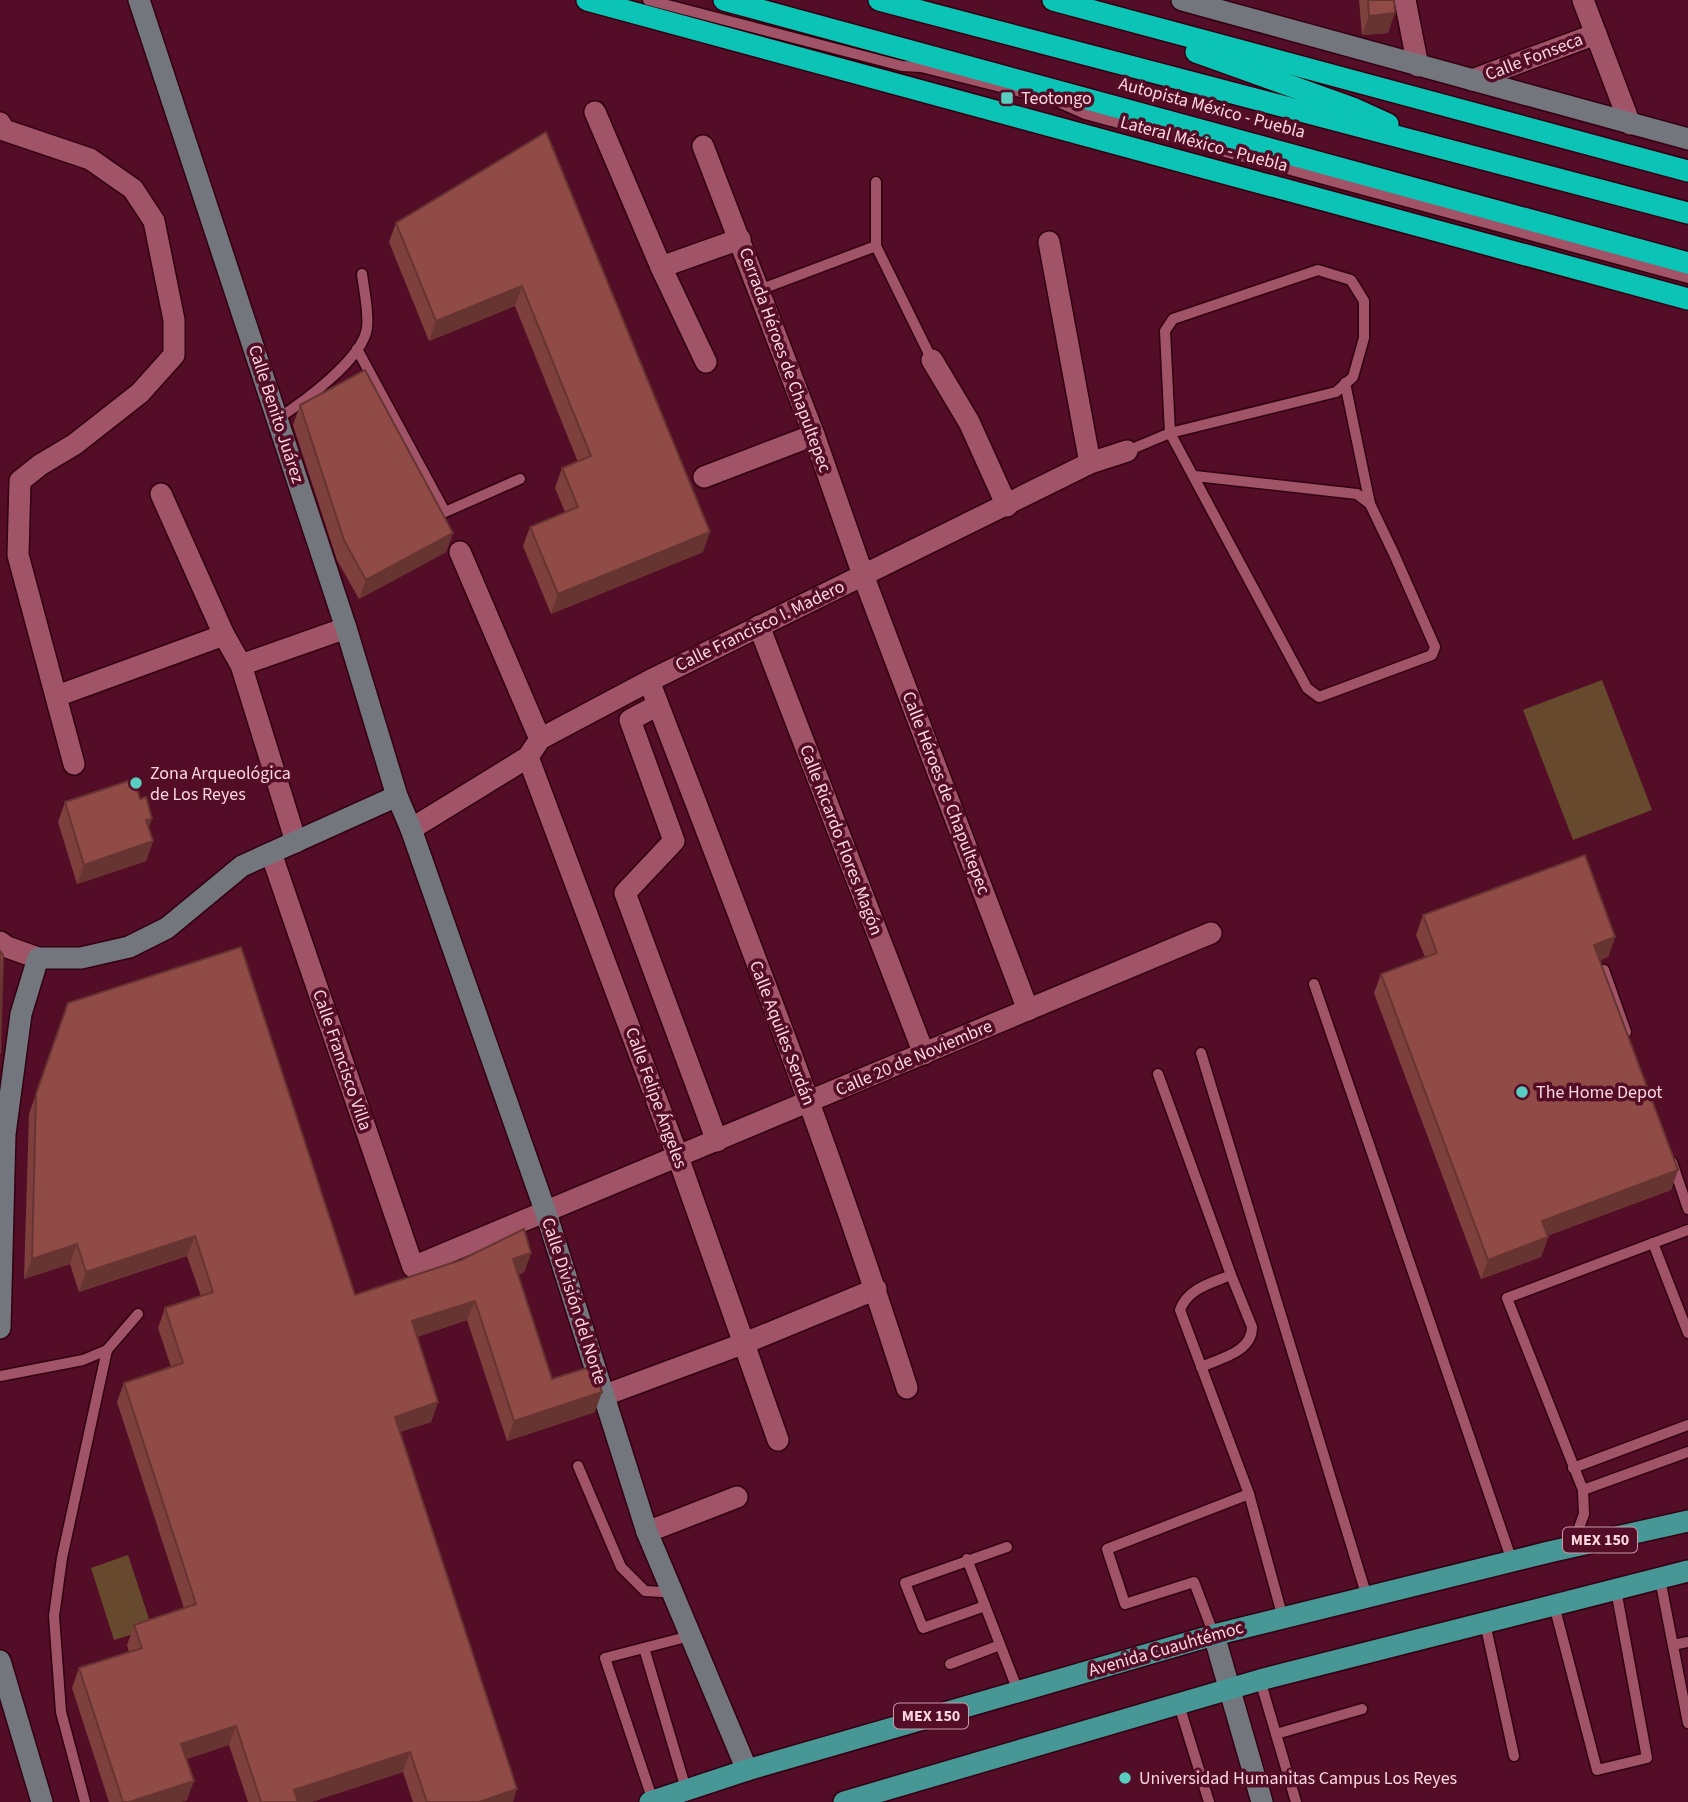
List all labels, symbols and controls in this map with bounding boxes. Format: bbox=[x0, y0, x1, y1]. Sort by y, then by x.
street label: Calle Fonseca bbox=[1481, 27, 1587, 87]
street label: Autopista México - Puebla bbox=[1116, 71, 1308, 145]
place label: Teotongo bbox=[1021, 86, 1092, 111]
marker: Teotongo bbox=[999, 90, 1015, 106]
street label: Lateral México - Puebla bbox=[1117, 110, 1291, 178]
street label: Cerrada Héroes de Chapultepec bbox=[733, 244, 837, 476]
street label: Calle Benito Juárez bbox=[242, 342, 310, 487]
street label: Calle Francisco I. Madero bbox=[671, 574, 849, 678]
street label: Calle Héroes de Chapultepec bbox=[896, 688, 996, 898]
street label: Calle Ricardo Flores Magón bbox=[793, 741, 889, 939]
place label: Zona Arqueológica de Los Reyes bbox=[150, 761, 291, 807]
marker: Zona Arqueológica de Los Reyes bbox=[128, 775, 144, 791]
street label: Calle Aquiles Serdán bbox=[743, 957, 821, 1109]
street label: Calle Francisco Villa bbox=[306, 986, 378, 1134]
street label: Calle 20 de Noviembre bbox=[832, 1014, 996, 1102]
street label: Calle Felipe Ángeles bbox=[619, 1024, 693, 1172]
place label: The Home Depot bbox=[1536, 1080, 1662, 1105]
marker: The Home Depot bbox=[1514, 1084, 1530, 1100]
street label: Calle División del Norte bbox=[535, 1214, 613, 1388]
road number: MEX 150 bbox=[1563, 1528, 1637, 1552]
street label: Avenida Cuauhtémoc bbox=[1086, 1615, 1246, 1683]
road number: MEX 150 bbox=[894, 1704, 968, 1728]
place label: Universidad Humanitas Campus Los Reyes bbox=[1139, 1766, 1457, 1791]
marker: Universidad Humanitas Campus Los Reyes bbox=[1117, 1770, 1133, 1786]

